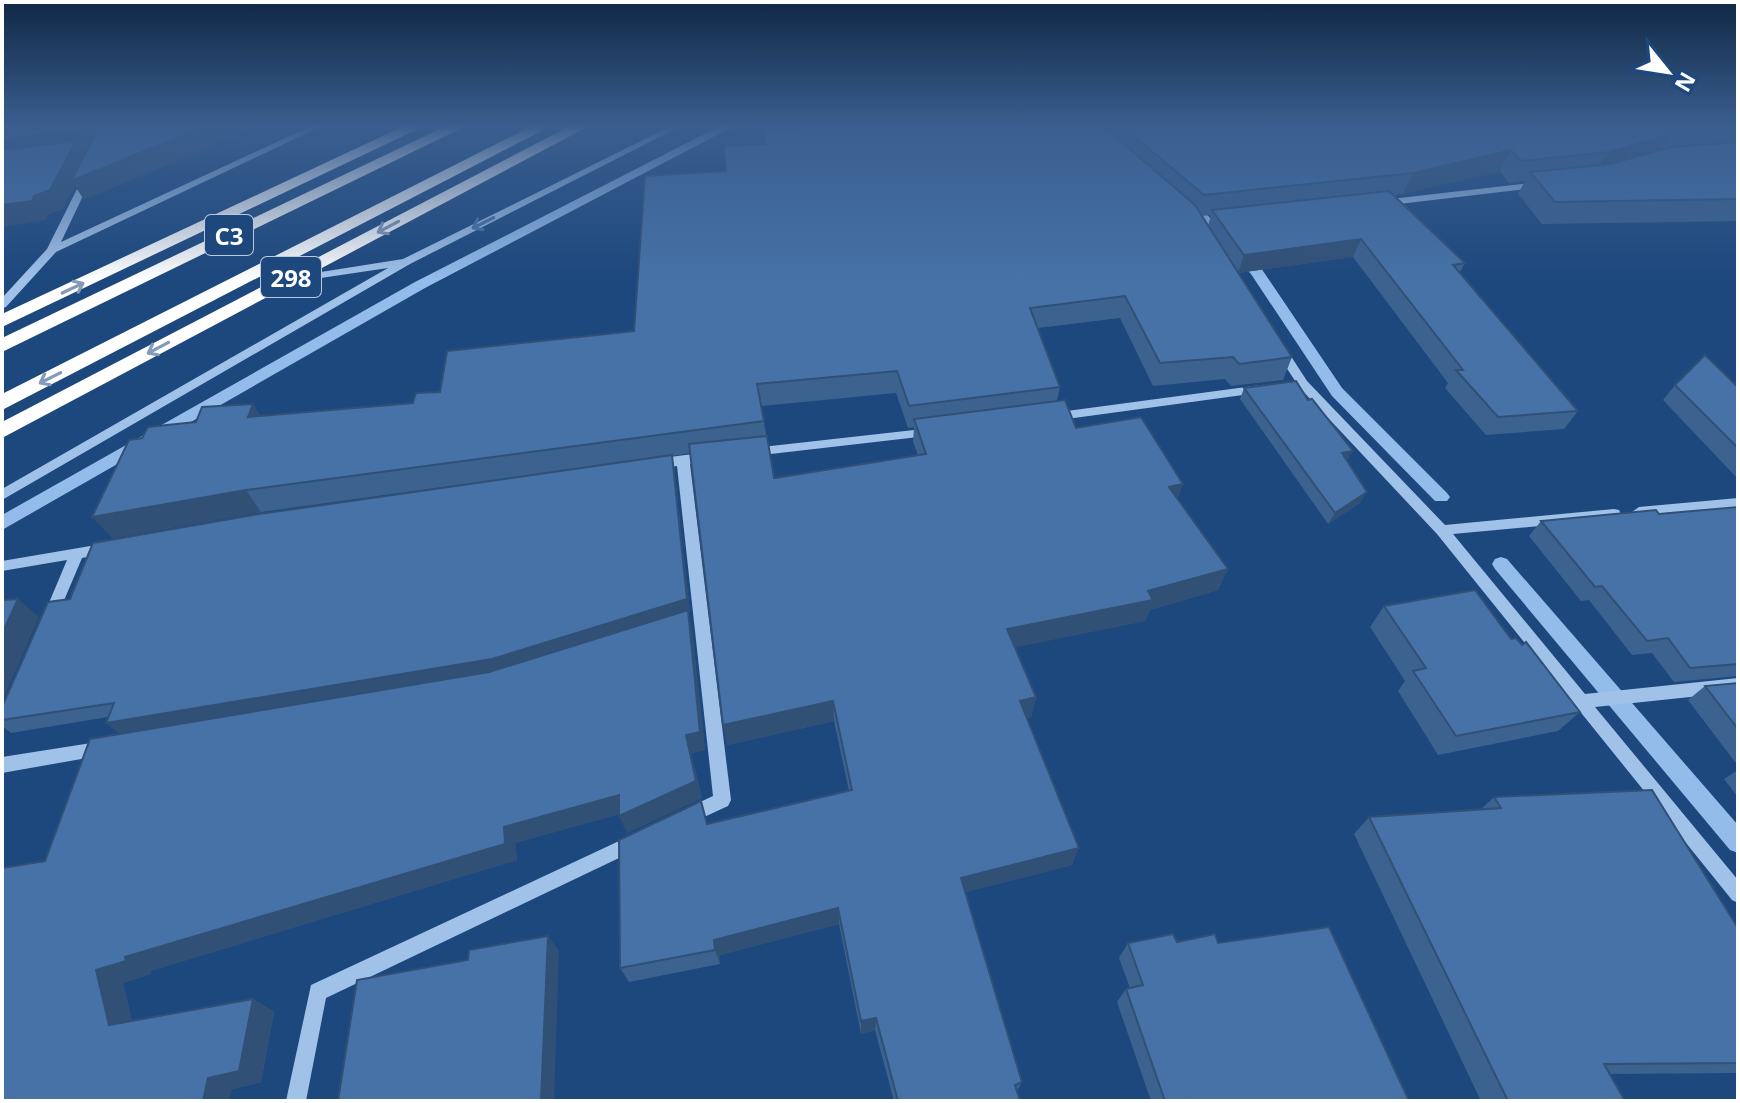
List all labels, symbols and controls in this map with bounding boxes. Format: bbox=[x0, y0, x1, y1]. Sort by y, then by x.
north arrow bbox=[1628, 32, 1708, 112]
text: N bbox=[1669, 67, 1704, 98]
road number: C3 bbox=[205, 215, 253, 255]
one-way arrow bbox=[471, 216, 495, 232]
one-way arrow bbox=[377, 219, 401, 235]
road number: 298 bbox=[261, 257, 321, 297]
one-way arrow bbox=[60, 280, 84, 295]
one-way arrow bbox=[147, 340, 171, 356]
one-way arrow bbox=[39, 371, 63, 387]

